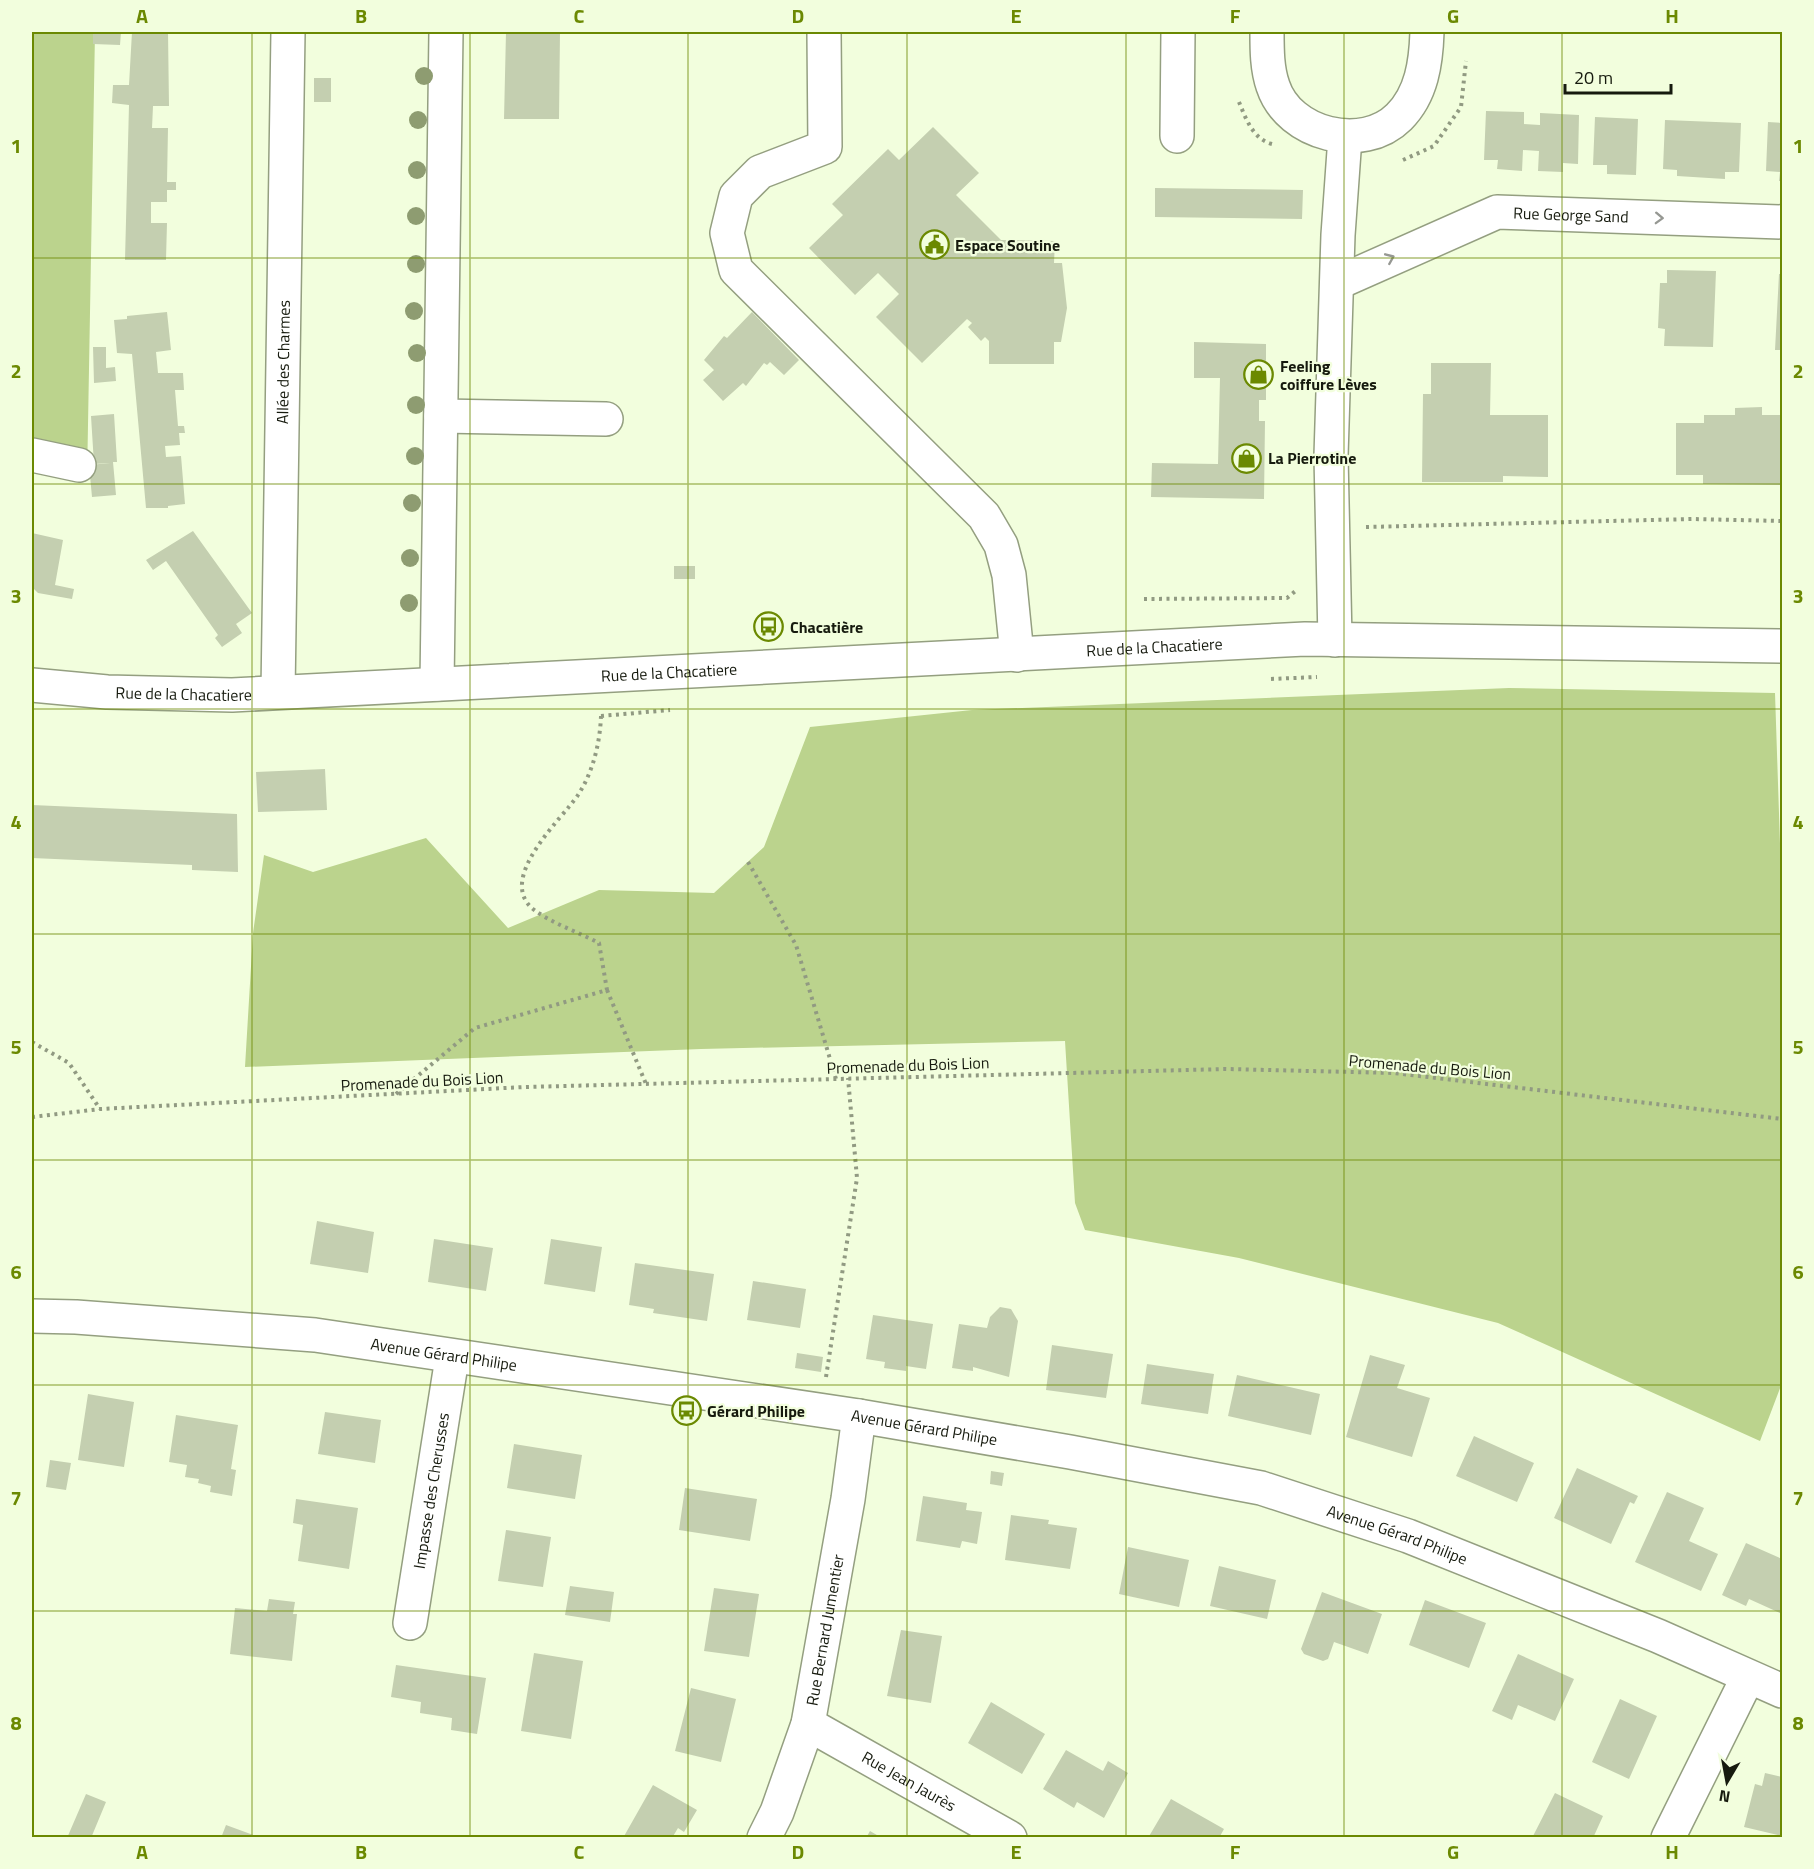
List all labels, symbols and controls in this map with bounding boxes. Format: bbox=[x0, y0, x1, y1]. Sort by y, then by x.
text: A bbox=[136, 0, 148, 31]
text: B bbox=[355, 0, 367, 31]
text: C bbox=[574, 0, 585, 31]
text: D bbox=[792, 0, 804, 31]
text: E bbox=[1010, 0, 1022, 31]
text: F bbox=[1230, 0, 1241, 31]
text: G bbox=[1447, 0, 1459, 31]
text: H bbox=[1665, 0, 1679, 31]
scale bar bbox=[1565, 57, 1672, 95]
text: 20 m bbox=[1574, 64, 1613, 91]
text: 1 bbox=[10, 130, 22, 161]
text: 1 bbox=[1792, 130, 1804, 161]
street label: Rue George Sand bbox=[1513, 201, 1629, 229]
one-way arrow bbox=[1655, 212, 1664, 224]
public building icon: Espace Soutine bbox=[918, 229, 950, 261]
place label: Espace Soutine bbox=[955, 233, 1060, 257]
one-way arrow bbox=[1383, 253, 1394, 265]
street label: Allée des Charmes bbox=[270, 300, 296, 424]
place label: Feeling coiffure Lèves bbox=[1280, 354, 1377, 396]
text: 2 bbox=[10, 355, 22, 386]
text: 2 bbox=[1792, 355, 1804, 386]
shop icon: Feeling coiffure Lèves bbox=[1243, 359, 1275, 391]
shop icon: La Pierrotine bbox=[1231, 442, 1263, 474]
place label: La Pierrotine bbox=[1268, 446, 1356, 470]
text: 3 bbox=[10, 580, 22, 611]
text: 3 bbox=[1792, 580, 1804, 611]
bus stop icon: Chacatière bbox=[753, 611, 785, 643]
place label: Chacatière bbox=[790, 615, 863, 639]
street label: Rue de la Chacatiere bbox=[1086, 631, 1223, 662]
street label: Rue de la Chacatiere bbox=[600, 657, 738, 688]
street label: Rue de la Chacatiere bbox=[115, 680, 252, 707]
text: 4 bbox=[10, 806, 22, 837]
text: 4 bbox=[1792, 806, 1804, 837]
text: 5 bbox=[10, 1031, 22, 1062]
text: 5 bbox=[1792, 1031, 1804, 1062]
street label: Promenade du Bois Lion bbox=[1348, 1048, 1512, 1086]
street label: Promenade du Bois Lion bbox=[826, 1050, 990, 1080]
street label: Promenade du Bois Lion bbox=[340, 1065, 504, 1097]
text: 6 bbox=[10, 1256, 22, 1287]
text: 6 bbox=[1792, 1256, 1804, 1287]
street label: Avenue Gérard Philipe bbox=[369, 1331, 519, 1377]
bus stop icon: Gérard Philipe bbox=[670, 1395, 702, 1427]
place label: Gérard Philipe bbox=[707, 1399, 805, 1423]
street label: Avenue Gérard Philipe bbox=[850, 1403, 999, 1451]
street label: Impasse des Cherusses bbox=[407, 1411, 455, 1570]
text: 7 bbox=[10, 1482, 22, 1513]
text: 7 bbox=[1792, 1482, 1804, 1513]
street label: Avenue Gérard Philipe bbox=[1324, 1498, 1471, 1571]
street label: Rue Bernard Jumentier bbox=[800, 1552, 850, 1707]
text: 8 bbox=[10, 1707, 22, 1738]
text: 8 bbox=[1792, 1707, 1804, 1738]
street label: Rue Jean Jaurès bbox=[857, 1745, 961, 1817]
north arrow bbox=[1697, 1752, 1757, 1812]
text: N bbox=[1717, 1784, 1732, 1810]
text: A bbox=[136, 1836, 148, 1867]
text: B bbox=[355, 1836, 367, 1867]
text: C bbox=[574, 1836, 585, 1867]
text: D bbox=[792, 1836, 804, 1867]
text: E bbox=[1010, 1836, 1022, 1867]
text: F bbox=[1230, 1836, 1241, 1867]
text: G bbox=[1447, 1836, 1459, 1867]
text: H bbox=[1665, 1836, 1679, 1867]

